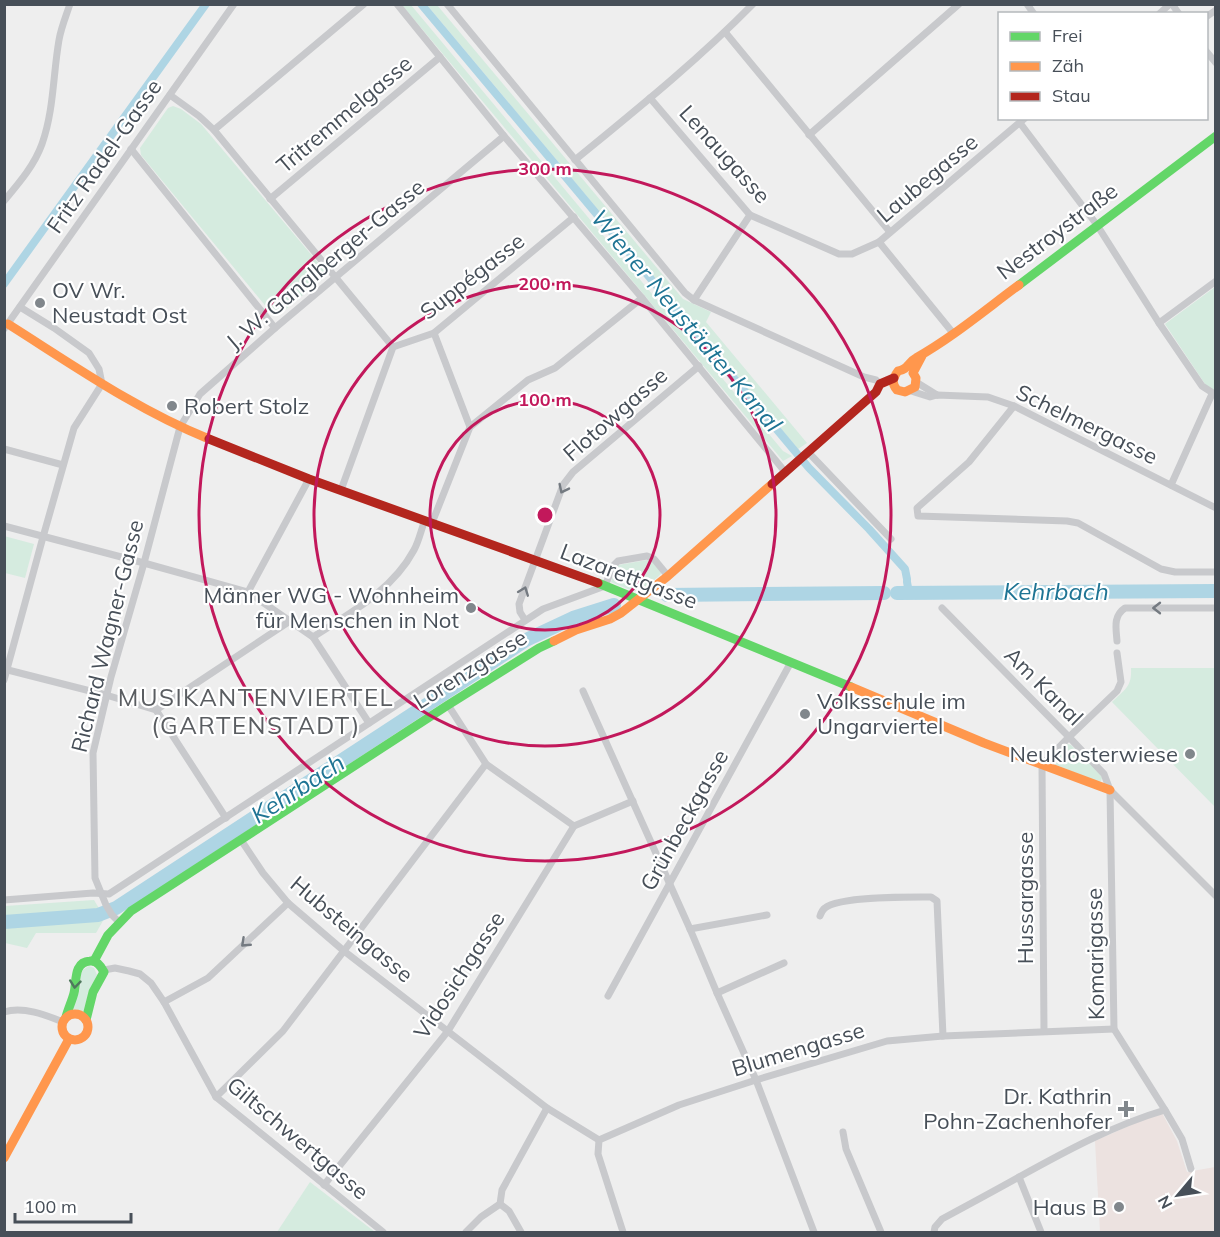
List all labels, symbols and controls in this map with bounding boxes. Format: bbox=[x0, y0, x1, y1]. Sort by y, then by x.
legend bbox=[998, 12, 1208, 120]
text: Frei bbox=[1052, 24, 1082, 47]
street label: Tritremmelgasse bbox=[270, 49, 418, 179]
text: Zäh bbox=[1052, 54, 1084, 77]
street label: Fritz Radel-Gasse bbox=[40, 74, 168, 238]
text: Stau bbox=[1052, 84, 1091, 107]
street label: Lenaugasse bbox=[673, 99, 777, 209]
street label: Laubegasse bbox=[871, 128, 983, 228]
text: 300 m bbox=[518, 157, 572, 180]
street label: J. W. Ganglberger-Gasse bbox=[220, 173, 430, 355]
street label: Nestroystraße bbox=[991, 176, 1123, 286]
water label: Wiener Neustädter Kanal bbox=[585, 203, 789, 438]
street label: Suppégasse bbox=[414, 226, 530, 326]
text: 200 m bbox=[518, 272, 572, 295]
place label: OV Wr. Neustadt Ost bbox=[52, 276, 187, 329]
marker: OV Wr. Neustadt Ost bbox=[33, 296, 47, 310]
street label: Flotowgasse bbox=[557, 361, 673, 467]
street label: Schelmergasse bbox=[1012, 378, 1162, 470]
text: 100 m bbox=[518, 388, 572, 411]
place label: Robert Stolz bbox=[184, 392, 309, 420]
marker: Robert Stolz bbox=[165, 399, 179, 413]
one-way arrow bbox=[558, 482, 570, 493]
centre of rings bbox=[535, 505, 555, 525]
street label: Richard Wagner-Gasse bbox=[65, 517, 149, 755]
street label: Lazarettgasse bbox=[556, 537, 702, 615]
water label: Kehrbach bbox=[1003, 576, 1109, 606]
place label: Männer WG - Wohnheim für Menschen in Not bbox=[203, 581, 459, 634]
one-way arrow bbox=[517, 586, 529, 597]
marker: Männer WG - Wohnheim für Menschen in Not bbox=[464, 601, 478, 615]
one-way arrow bbox=[1153, 602, 1162, 614]
street label: Lorenzgasse bbox=[408, 623, 532, 715]
street label: Am Kanal bbox=[999, 641, 1089, 731]
district label: MUSIKANTENVIERTEL (GARTENSTADT) bbox=[118, 682, 394, 740]
place label: Volksschule im Ungarviertel bbox=[817, 687, 966, 740]
marker: Volksschule im Ungarviertel bbox=[798, 707, 812, 721]
place label: Neuklosterwiese bbox=[1010, 740, 1178, 768]
street label: Grünbeckgasse bbox=[634, 745, 734, 895]
water label: Kehrbach bbox=[245, 747, 350, 829]
marker: Neuklosterwiese bbox=[1183, 747, 1197, 761]
street label: Hussargasse bbox=[1011, 832, 1039, 964]
street label: Hubsteingasse bbox=[285, 870, 419, 988]
street label: Komarigasse bbox=[1080, 888, 1110, 1020]
street label: Vidosichgasse bbox=[407, 906, 511, 1044]
one-way arrow bbox=[242, 936, 252, 947]
one-way arrow bbox=[69, 979, 82, 988]
street label: Blumengasse bbox=[728, 1016, 868, 1082]
street label: Giltschwertgasse bbox=[222, 1071, 374, 1205]
place label: Dr. Kathrin Pohn-Zachenhofer bbox=[923, 1082, 1112, 1135]
marker: Dr. Kathrin Pohn-Zachenhofer bbox=[1117, 1100, 1135, 1118]
north arrow bbox=[1148, 1165, 1208, 1225]
scale bar bbox=[15, 1186, 130, 1224]
text: N bbox=[1153, 1192, 1177, 1212]
place label: Haus B bbox=[1033, 1193, 1107, 1221]
text: 100 m bbox=[24, 1195, 77, 1218]
marker: Haus B bbox=[1112, 1200, 1126, 1214]

